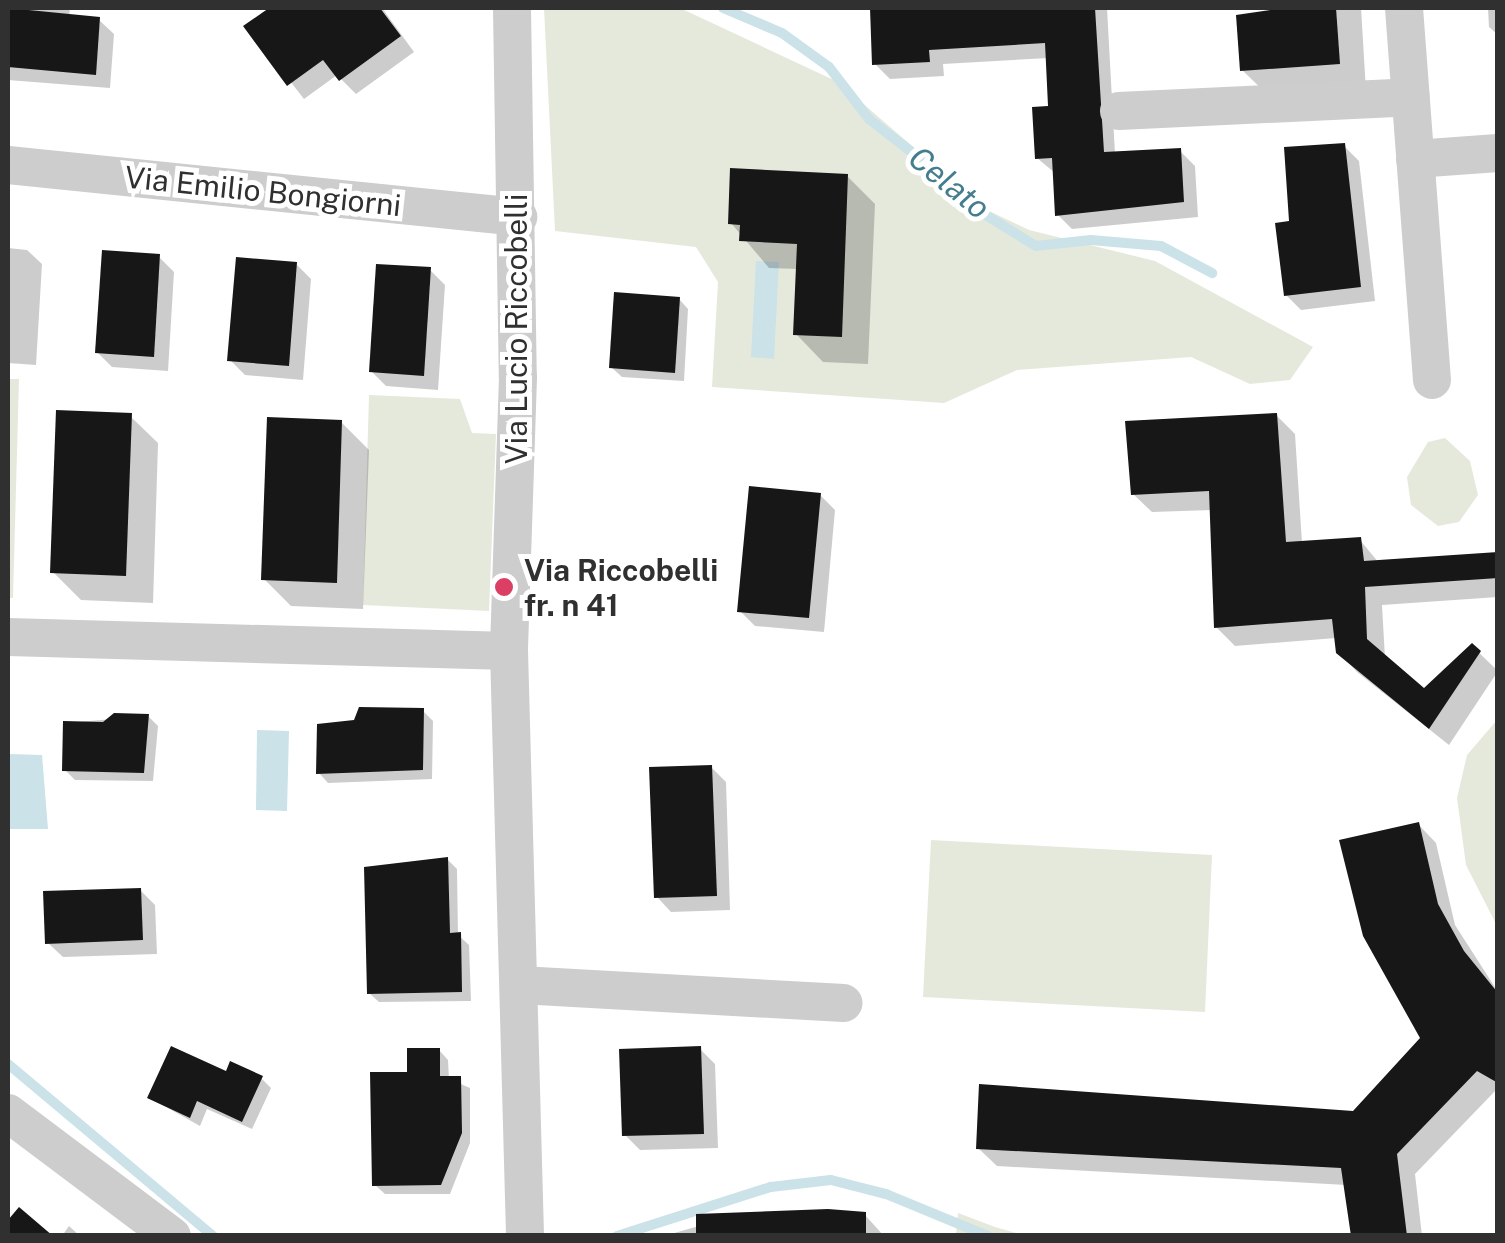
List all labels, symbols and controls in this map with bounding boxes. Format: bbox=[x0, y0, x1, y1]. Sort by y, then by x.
water label: Celato bbox=[901, 139, 997, 227]
street label: Via Emilio Bongiorni bbox=[123, 159, 403, 223]
street label: Via Lucio Riccobelli bbox=[498, 194, 534, 464]
place label: Via Riccobelli fr. n 41 bbox=[524, 552, 718, 622]
marker: Via Riccobelli fr. n 41 bbox=[493, 576, 515, 598]

